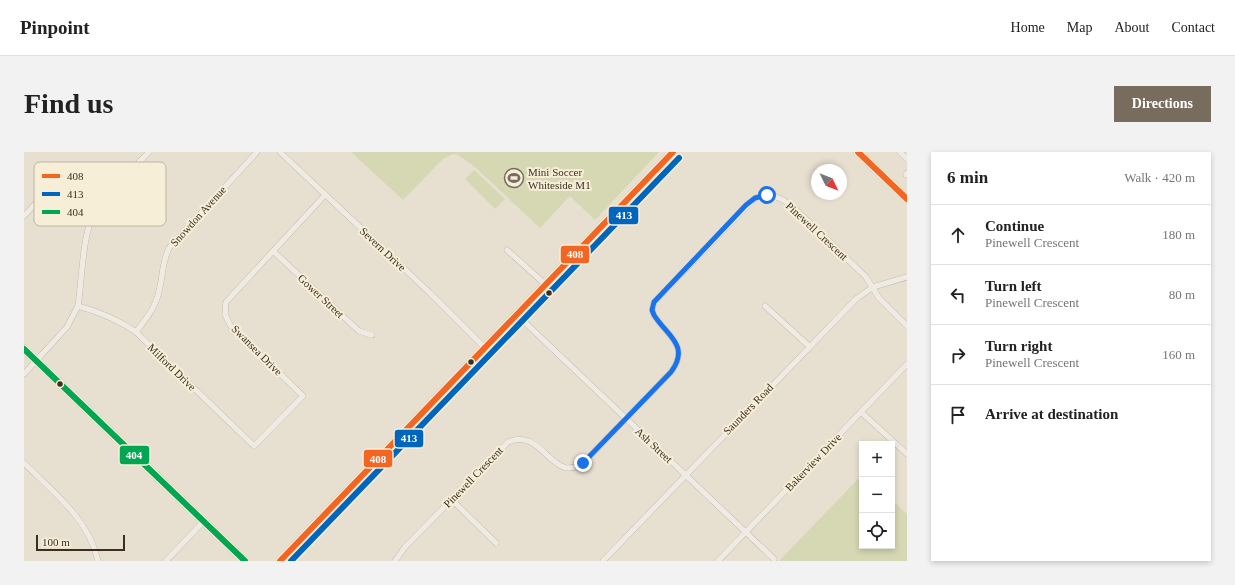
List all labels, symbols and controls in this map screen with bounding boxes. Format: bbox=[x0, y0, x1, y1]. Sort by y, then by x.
text: Pinpoint bbox=[20, 17, 90, 38]
text: Home bbox=[1011, 20, 1045, 35]
text: Map bbox=[1067, 20, 1092, 35]
text: About bbox=[1114, 20, 1149, 35]
text: Contact bbox=[1171, 20, 1215, 35]
button: Directions bbox=[1114, 86, 1211, 122]
text: Find us bbox=[24, 88, 114, 119]
legend bbox=[34, 162, 166, 226]
north arrow bbox=[811, 164, 847, 200]
place label: Mini Soccer Whiteside M1 bbox=[528, 166, 591, 191]
sports icon: Mini Soccer Whiteside M1 bbox=[503, 167, 525, 189]
text: 6 min bbox=[947, 168, 988, 187]
text: 408 bbox=[67, 170, 84, 182]
text: Walk · 420 m bbox=[1124, 170, 1195, 185]
street label: Snowdon Avenue bbox=[168, 183, 228, 249]
route start bbox=[758, 186, 776, 204]
text: 413 bbox=[67, 188, 84, 200]
street label: Pinewell Crescent bbox=[784, 199, 850, 263]
text: 404 bbox=[67, 206, 84, 218]
line badge: 413 bbox=[608, 206, 639, 225]
text: 413 bbox=[616, 209, 633, 221]
text: Continue bbox=[985, 218, 1044, 234]
icon: ahead bbox=[947, 224, 969, 246]
street label: Severn Drive bbox=[358, 225, 409, 273]
text: 180 m bbox=[1162, 227, 1195, 242]
text: Pinewell Crescent bbox=[985, 235, 1079, 250]
line badge: 408 bbox=[560, 245, 590, 264]
text: 408 bbox=[567, 248, 584, 260]
street label: Gower Street bbox=[296, 272, 346, 320]
text: Turn left bbox=[985, 278, 1042, 294]
icon: left bbox=[947, 284, 969, 306]
text: 80 m bbox=[1169, 287, 1195, 302]
unlabelled marker bbox=[544, 288, 554, 298]
text: Pinewell Crescent bbox=[985, 295, 1079, 310]
street label: Swansea Drive bbox=[229, 322, 285, 378]
text: Turn right bbox=[985, 338, 1052, 354]
street label: Milford Drive bbox=[146, 341, 199, 393]
icon: right bbox=[947, 344, 969, 366]
text: 160 m bbox=[1162, 347, 1195, 362]
text: Pinewell Crescent bbox=[985, 355, 1079, 370]
unlabelled marker bbox=[466, 357, 476, 367]
unlabelled marker bbox=[55, 379, 65, 389]
street label: Saunders Road bbox=[721, 381, 776, 437]
icon: arrive bbox=[947, 404, 969, 426]
text: Arrive at destination bbox=[985, 406, 1118, 422]
street label: Ash Street bbox=[633, 425, 675, 465]
line badge: 413 bbox=[394, 429, 424, 448]
street label: Bakerview Drive bbox=[782, 431, 844, 493]
text: 413 bbox=[401, 432, 418, 444]
map controls bbox=[859, 441, 895, 549]
button: + bbox=[859, 441, 895, 477]
street label: Pinewell Crescent bbox=[441, 444, 505, 510]
line badge: 404 bbox=[119, 445, 150, 465]
text: 404 bbox=[126, 449, 143, 461]
line badge: 408 bbox=[363, 449, 393, 468]
text: 408 bbox=[370, 453, 387, 465]
route end bbox=[574, 454, 592, 472]
button: − bbox=[859, 477, 895, 513]
button: locate bbox=[859, 513, 895, 549]
scale bar bbox=[36, 533, 125, 552]
text: 100 m bbox=[42, 536, 70, 548]

